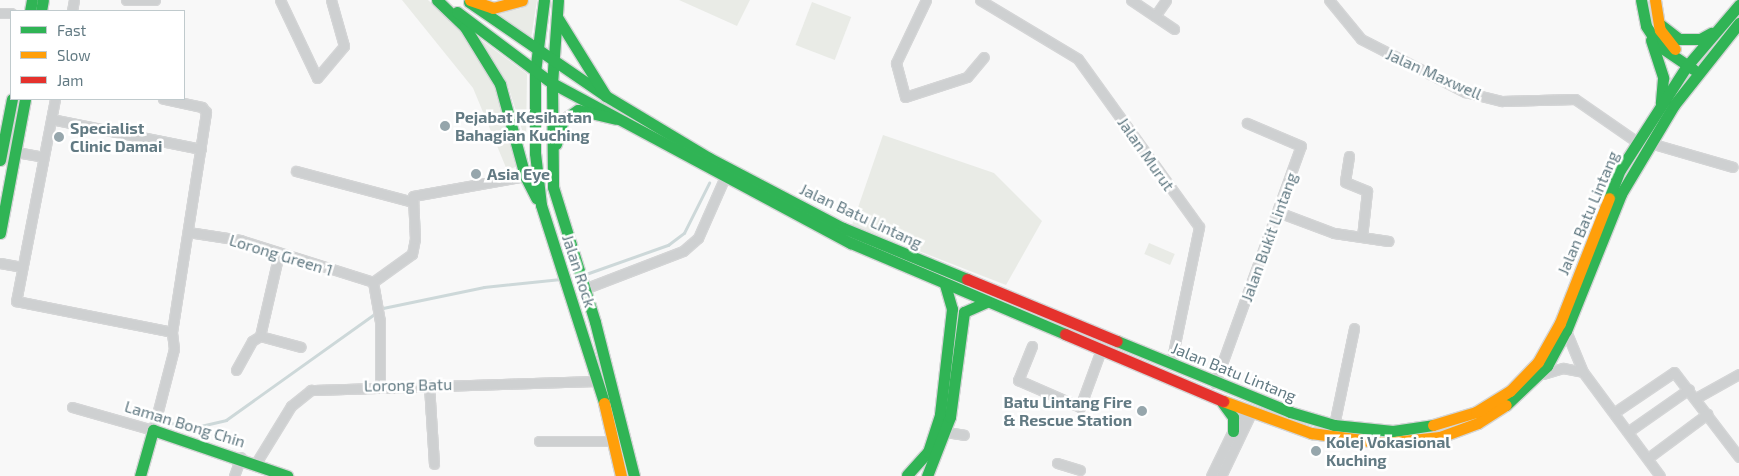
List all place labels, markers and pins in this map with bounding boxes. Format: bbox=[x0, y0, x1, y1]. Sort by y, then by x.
place label: Pejabat Kesihatan Bahagian Kuching bbox=[455, 107, 592, 145]
place label: Specialist Clinic Damai bbox=[70, 118, 162, 156]
marker: Pejabat Kesihatan Bahagian Kuching bbox=[439, 120, 451, 132]
marker: Specialist Clinic Damai bbox=[52, 130, 66, 144]
place label: Asia Eye bbox=[487, 164, 550, 184]
marker: Asia Eye bbox=[469, 167, 483, 181]
place label: Batu Lintang Fire & Rescue Station bbox=[1003, 392, 1132, 430]
marker: Batu Lintang Fire & Rescue Station bbox=[1136, 405, 1148, 417]
place label: Kolej Vokasional Kuching bbox=[1326, 432, 1451, 470]
marker: Kolej Vokasional Kuching bbox=[1310, 445, 1322, 457]

